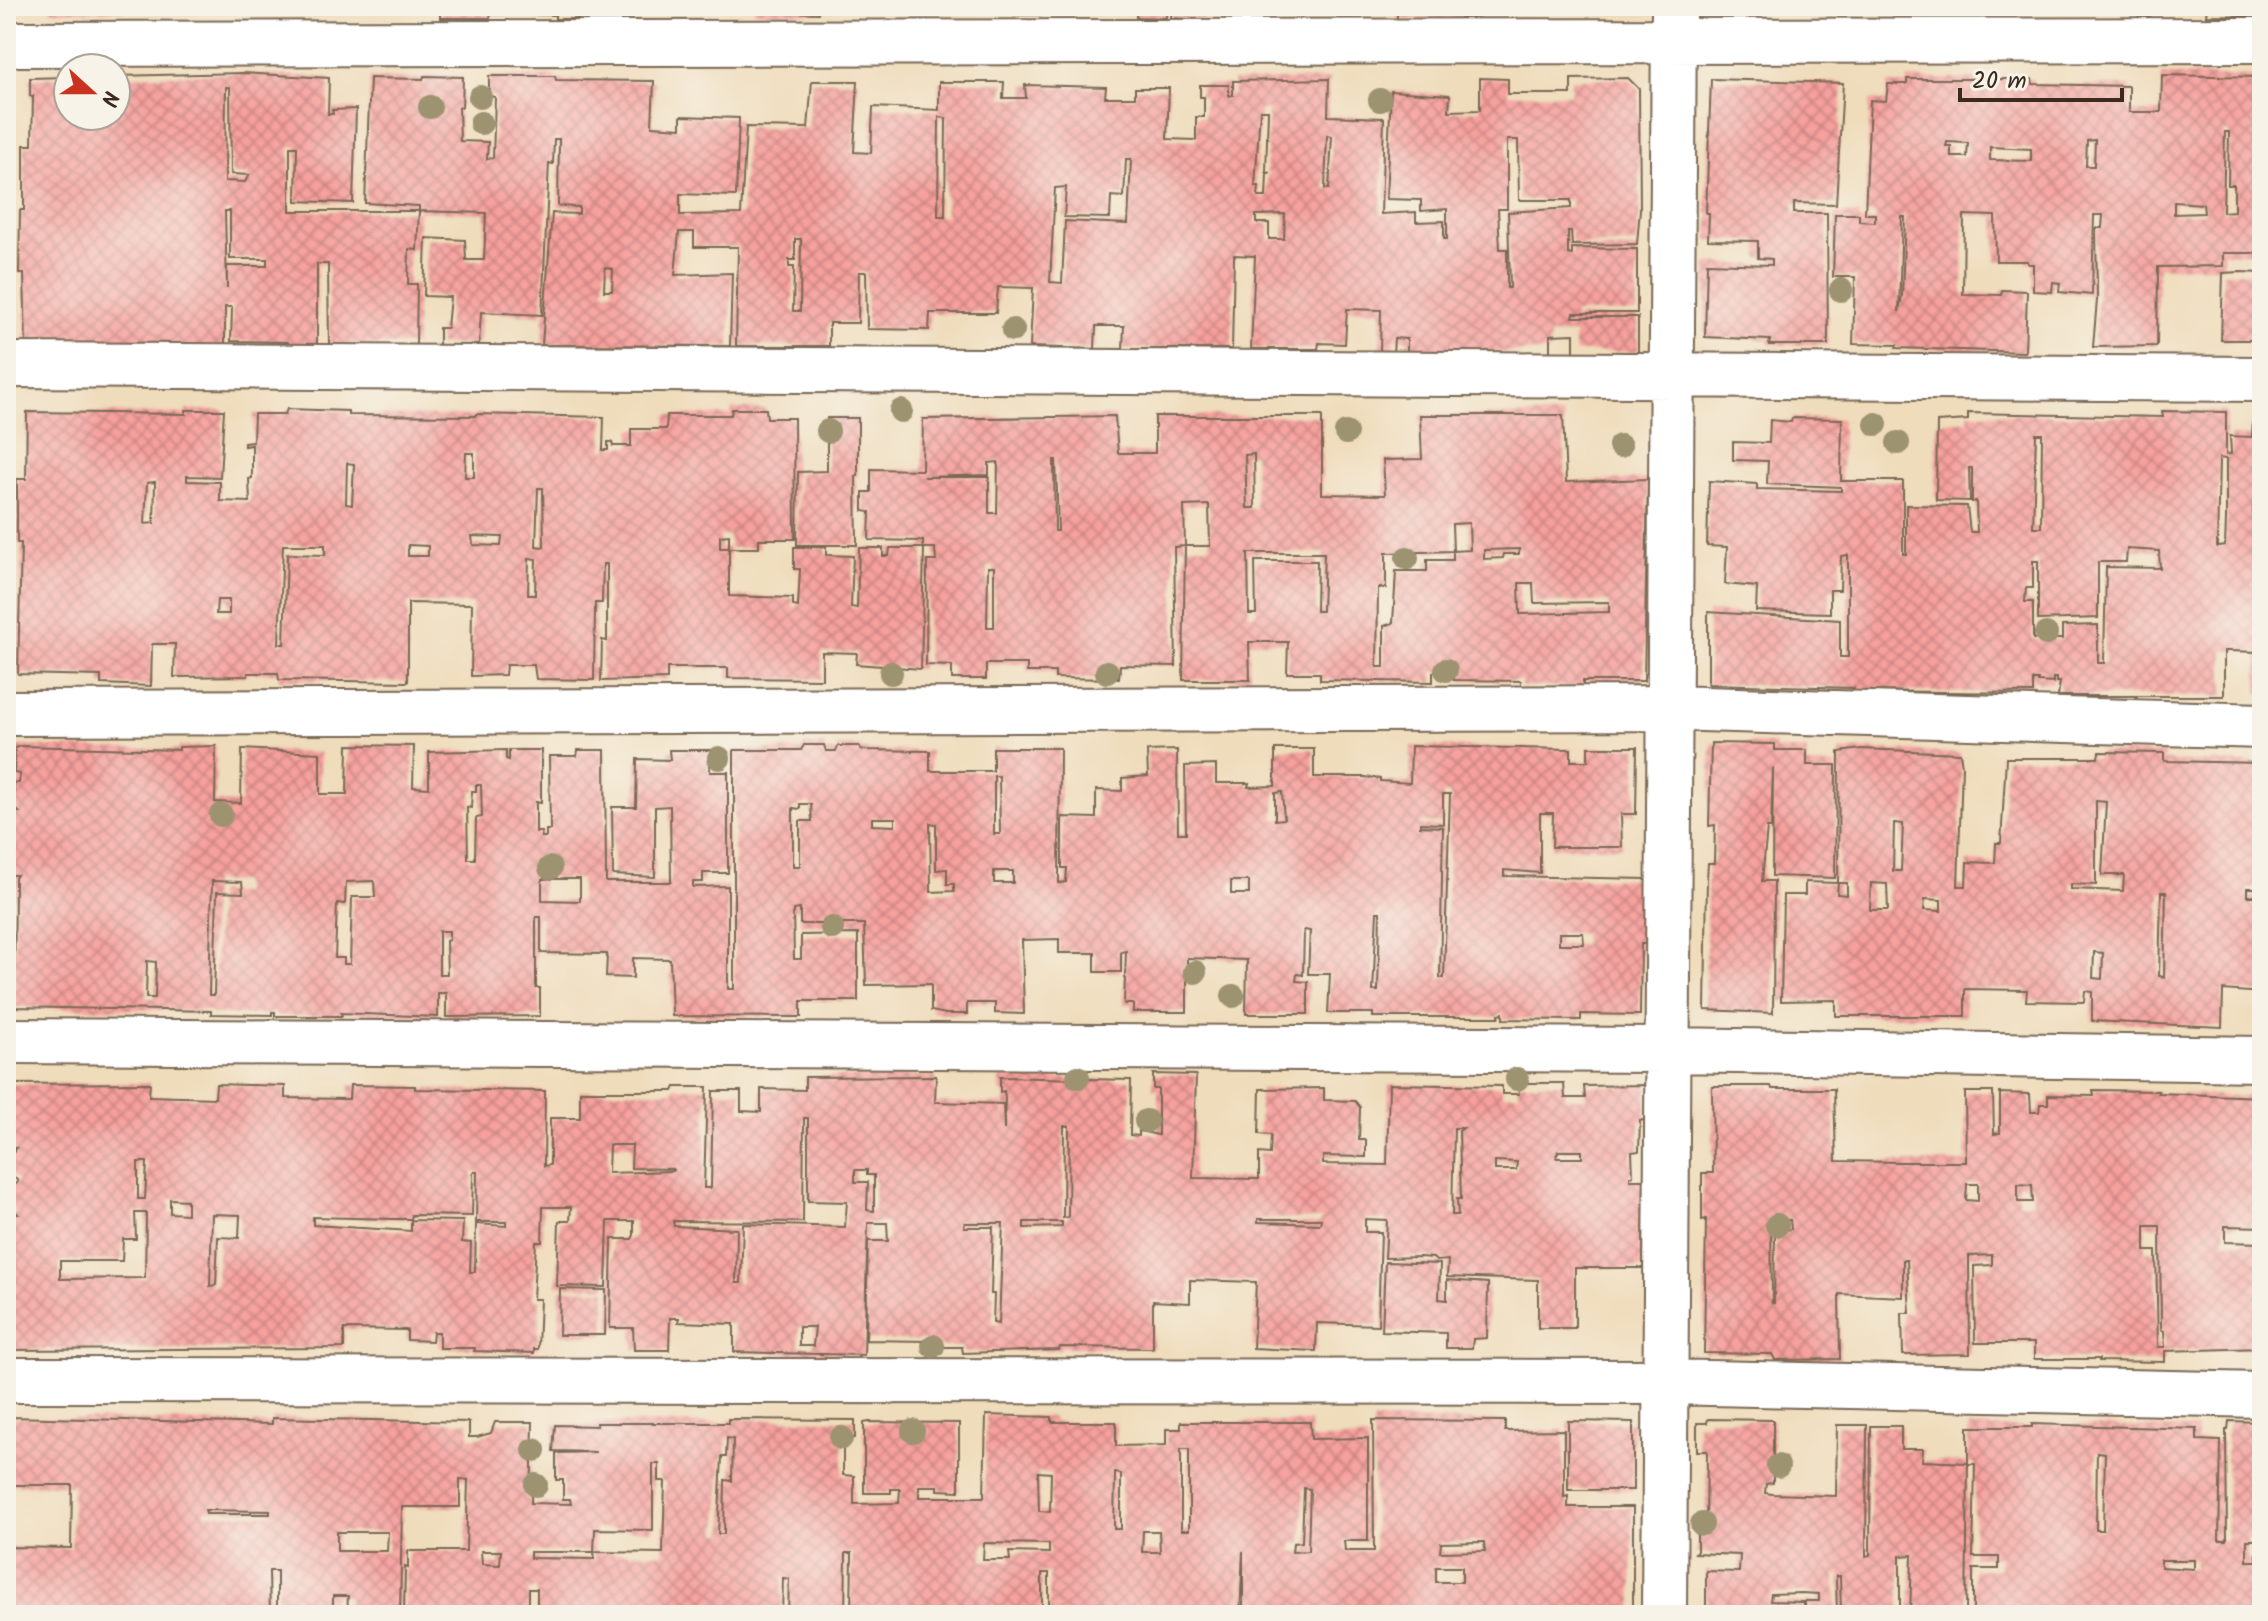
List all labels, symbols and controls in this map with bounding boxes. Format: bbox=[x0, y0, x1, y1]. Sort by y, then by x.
north arrow bbox=[52, 52, 132, 132]
scale bar bbox=[1960, 52, 2122, 102]
text: 20 m bbox=[1972, 62, 2027, 101]
text: N bbox=[89, 86, 127, 111]

